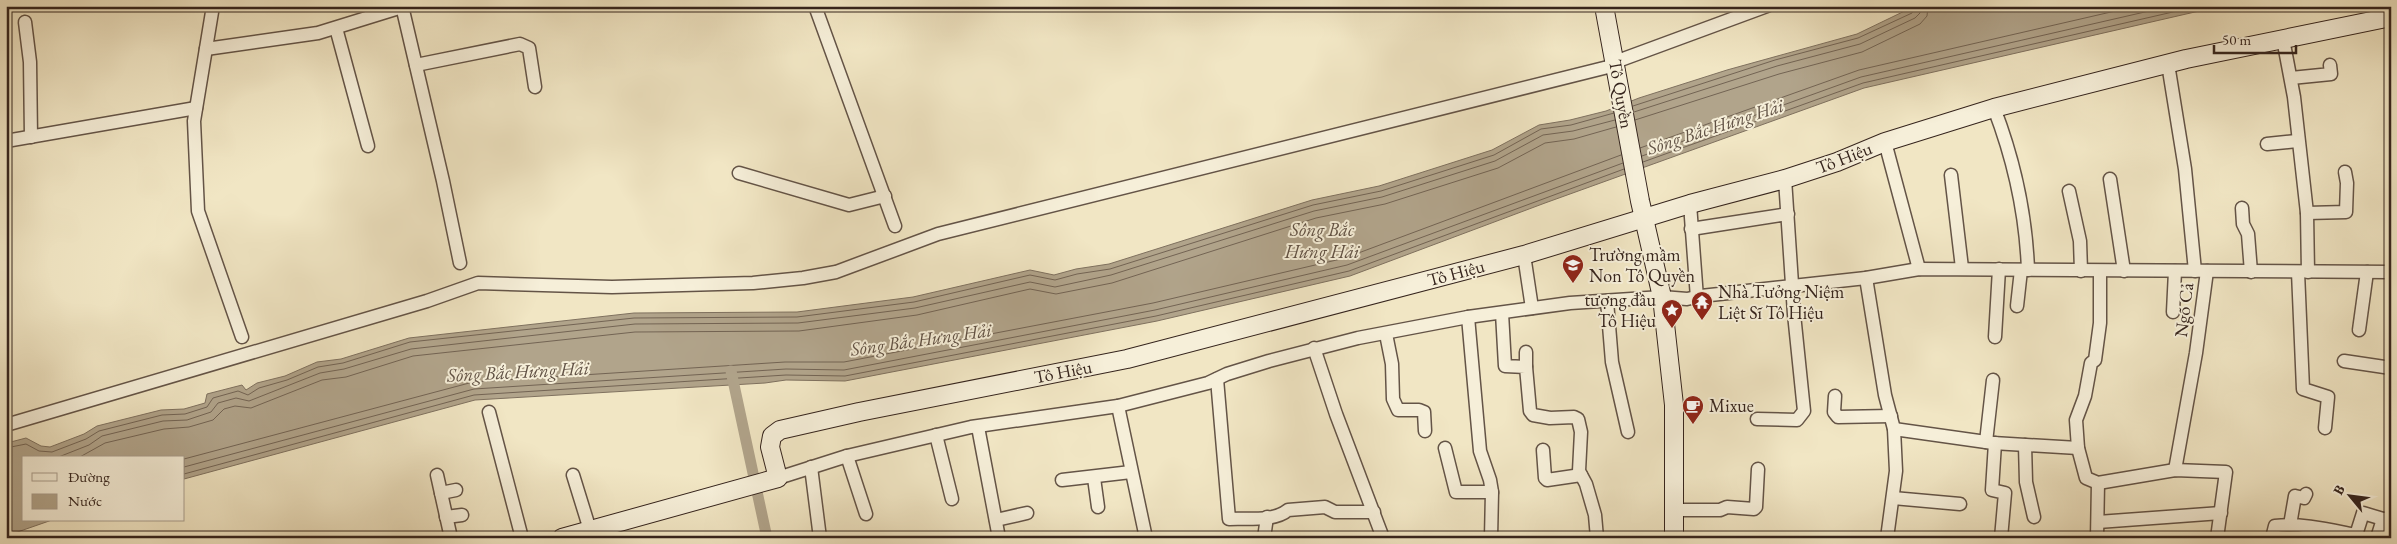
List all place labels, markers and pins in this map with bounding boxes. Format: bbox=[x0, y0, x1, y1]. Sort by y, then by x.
place label: Trường mầm Non Tô Quyền bbox=[1589, 243, 1696, 287]
school or university icon: Trường mầm Non Tô Quyền bbox=[1561, 253, 1585, 284]
place label: Nhà Tưởng Niệm Liệt Sĩ Tô Hiệu bbox=[1718, 280, 1844, 324]
place label: tượng đầu Tô Hiệu bbox=[1584, 288, 1657, 332]
temple icon: Nhà Tưởng Niệm Liệt Sĩ Tô Hiệu bbox=[1690, 290, 1714, 321]
place icon: tượng đầu Tô Hiệu bbox=[1660, 298, 1684, 329]
cafe icon: Mixue bbox=[1681, 394, 1705, 425]
place label: Mixue bbox=[1709, 394, 1754, 417]

